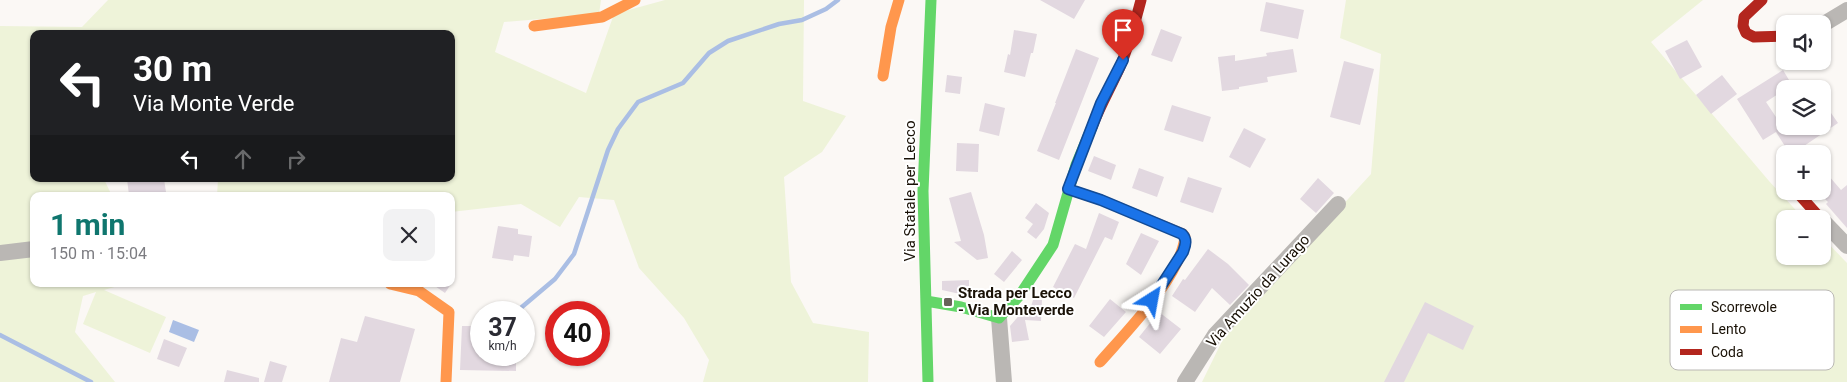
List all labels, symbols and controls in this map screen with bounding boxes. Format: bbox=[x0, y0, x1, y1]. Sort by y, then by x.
pin bbox=[1102, 9, 1144, 60]
map controls bbox=[1776, 15, 1831, 265]
button: sound bbox=[1776, 15, 1831, 70]
icon: arrive bbox=[1109, 16, 1137, 44]
text: 30 m bbox=[133, 49, 212, 90]
icon: left bbox=[50, 50, 115, 115]
button: layers bbox=[1776, 80, 1831, 135]
text: Via Monte Verde bbox=[133, 91, 295, 116]
street label: Via Statale per Lecco bbox=[901, 121, 919, 261]
icon: left bbox=[176, 145, 204, 173]
icon: ahead bbox=[229, 145, 257, 173]
icon: right bbox=[282, 145, 310, 173]
button: + bbox=[1776, 145, 1831, 200]
text: 1 min bbox=[50, 207, 125, 242]
button: close bbox=[383, 209, 435, 261]
button: − bbox=[1776, 210, 1831, 265]
street label: Via Amuzio da Lurago bbox=[1202, 231, 1314, 351]
text: 150 m · 15:04 bbox=[50, 244, 147, 263]
position arrow bbox=[1125, 273, 1177, 325]
place label: Strada per Lecco - Via Monteverde bbox=[958, 284, 1074, 319]
legend bbox=[1670, 290, 1834, 370]
marker: Strada per Lecco - Via Monteverde bbox=[942, 296, 954, 308]
text: Scorrevole bbox=[1711, 299, 1777, 315]
speed limit sign: 40 bbox=[545, 301, 610, 366]
text: 37 bbox=[488, 313, 517, 342]
text: Lento bbox=[1711, 321, 1746, 337]
text: km/h bbox=[488, 339, 517, 353]
text: Coda bbox=[1711, 344, 1744, 360]

